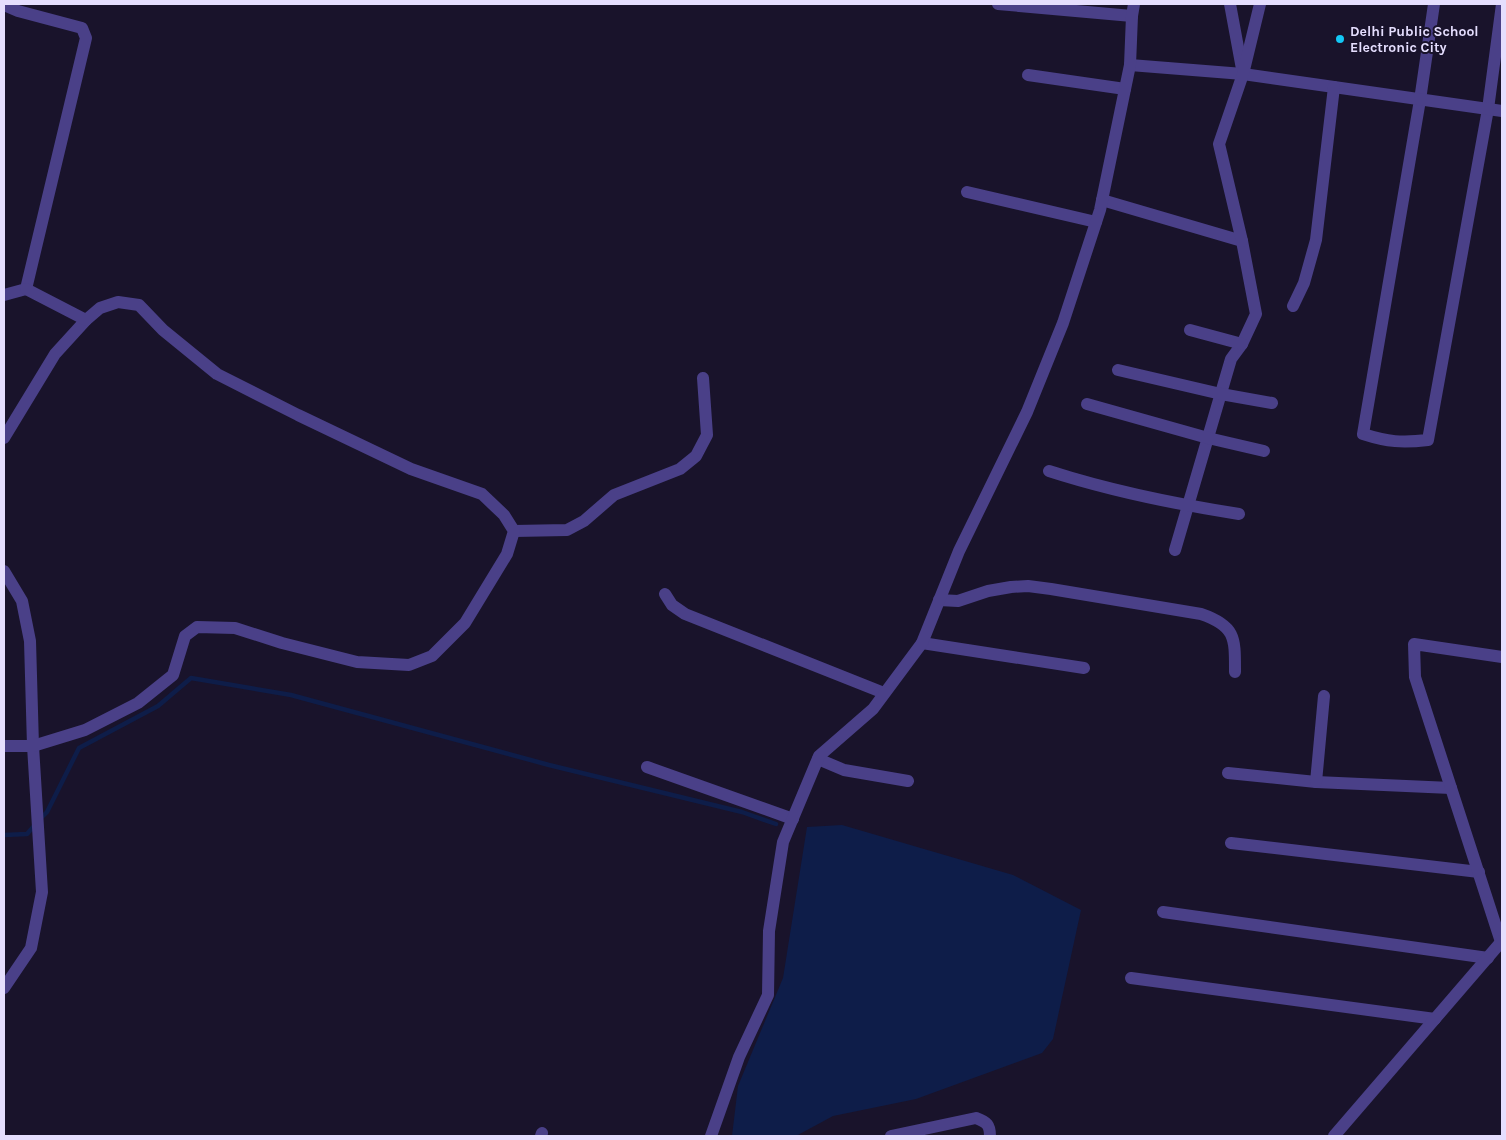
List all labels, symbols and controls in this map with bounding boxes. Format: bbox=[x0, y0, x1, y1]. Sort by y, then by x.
place label: Delhi Public School Electronic City bbox=[1350, 23, 1479, 56]
marker: Delhi Public School Electronic City bbox=[1334, 33, 1346, 45]

